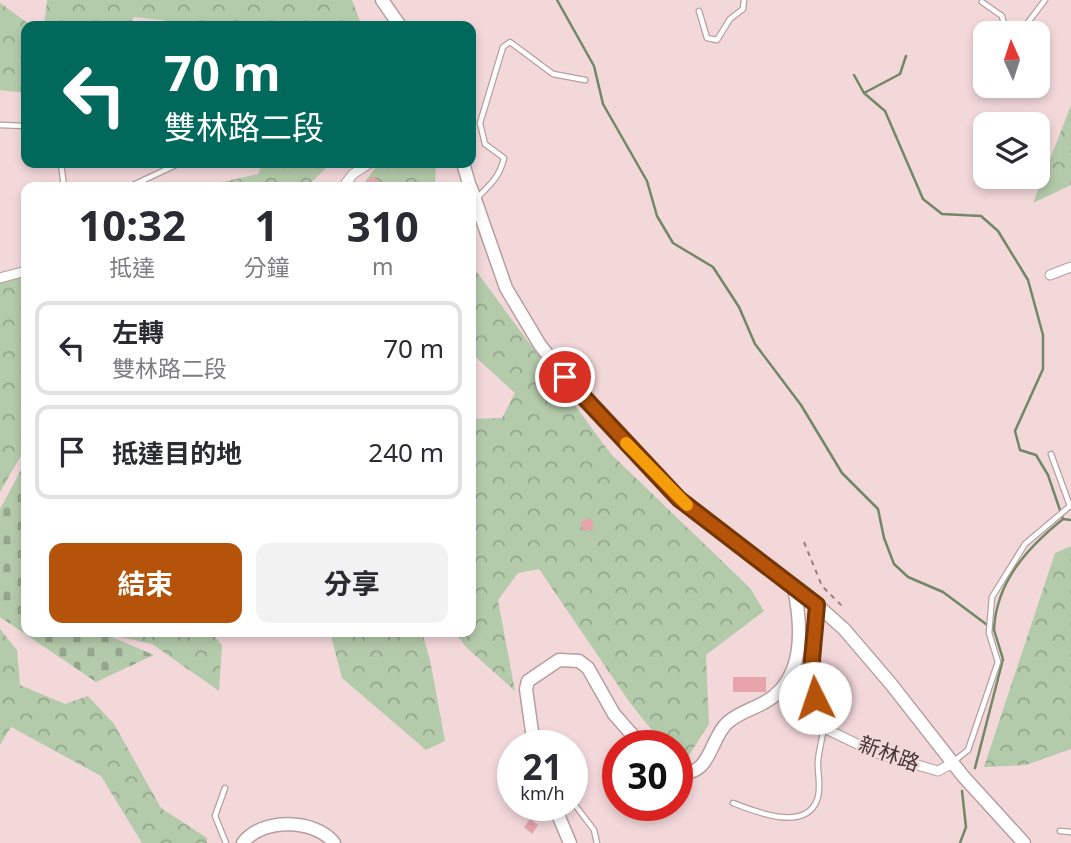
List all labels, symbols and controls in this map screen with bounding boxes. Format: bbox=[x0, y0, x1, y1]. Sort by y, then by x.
north arrow bbox=[973, 21, 1050, 98]
map controls bbox=[973, 21, 1050, 189]
text: 70 m bbox=[164, 39, 281, 105]
icon: left bbox=[49, 49, 140, 140]
text: 雙林路二段 bbox=[164, 105, 324, 148]
button: layers bbox=[973, 112, 1050, 189]
text: 10:32 bbox=[78, 196, 186, 253]
text: 1 bbox=[254, 196, 278, 253]
text: 310 bbox=[347, 197, 419, 254]
text: m bbox=[372, 250, 393, 282]
text: 抵達 bbox=[109, 251, 155, 283]
text: 分鐘 bbox=[243, 251, 289, 283]
text: 左轉 bbox=[112, 314, 164, 350]
icon: left bbox=[53, 329, 91, 367]
text: 70 m bbox=[383, 330, 444, 366]
pin bbox=[535, 347, 595, 407]
text: 雙林路二段 bbox=[112, 352, 227, 384]
icon: arrive bbox=[546, 358, 584, 396]
icon: arrive bbox=[53, 433, 91, 471]
text: 240 m bbox=[368, 434, 444, 470]
text: 抵達目的地 bbox=[112, 435, 242, 471]
button: 結束 bbox=[49, 543, 242, 623]
button: 分享 bbox=[256, 543, 448, 623]
position arrow bbox=[778, 661, 852, 735]
street label: 新林路 bbox=[855, 729, 924, 777]
speed limit sign: 30 bbox=[602, 730, 693, 821]
text: 21 bbox=[522, 743, 563, 790]
text: km/h bbox=[520, 781, 565, 805]

